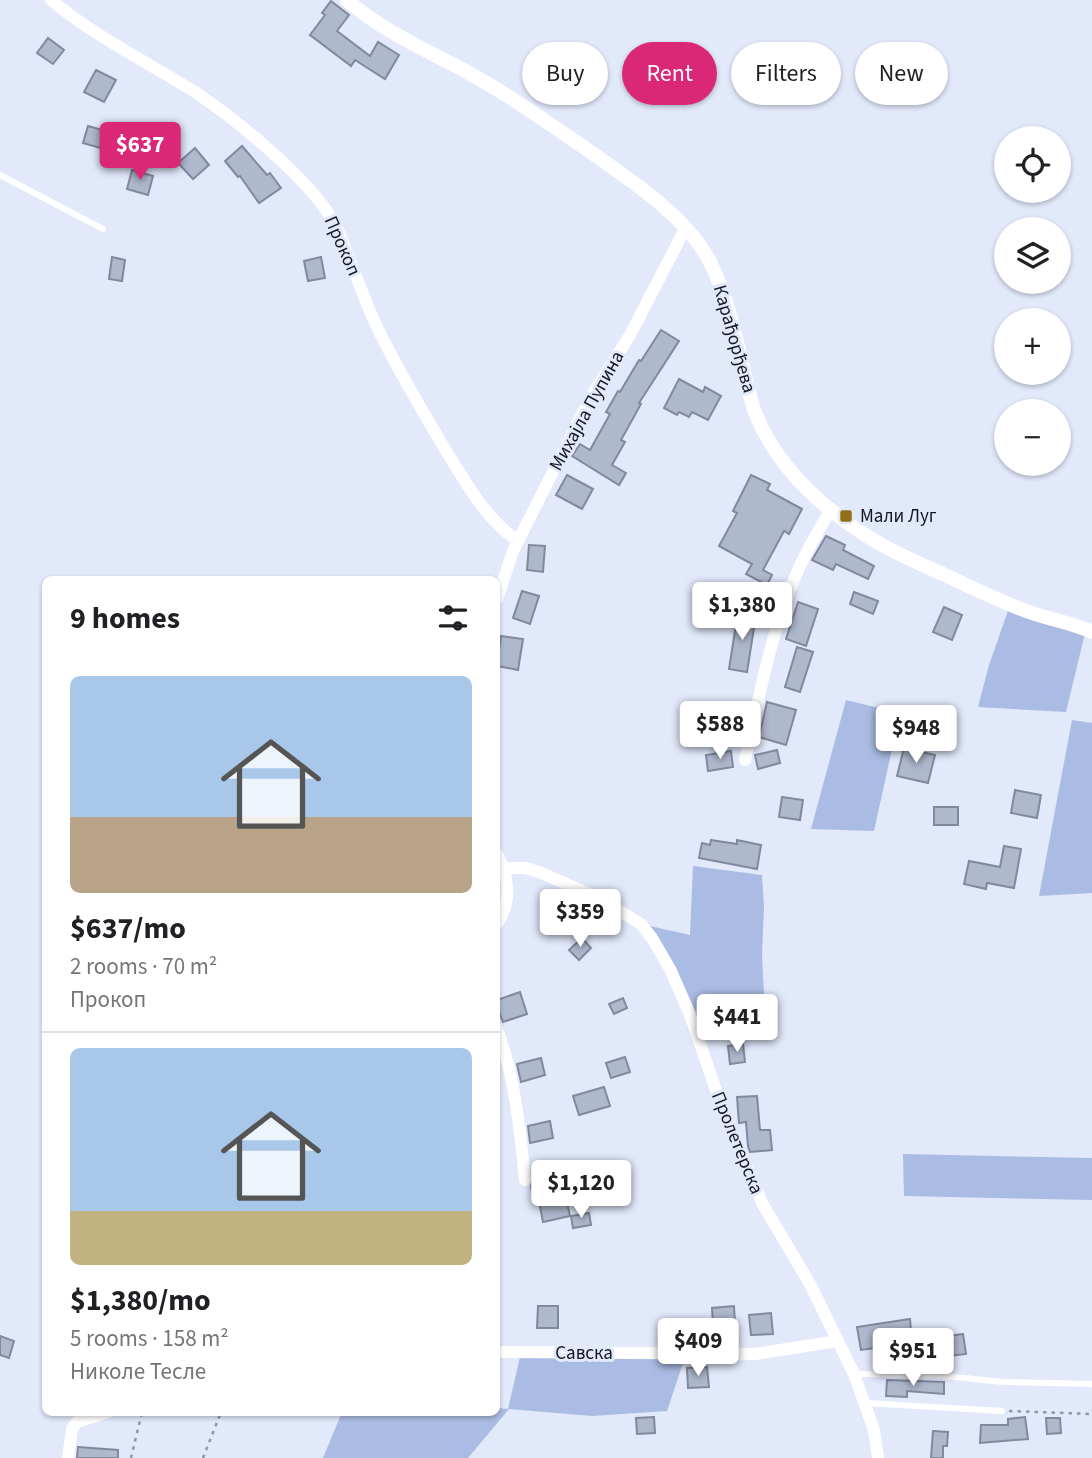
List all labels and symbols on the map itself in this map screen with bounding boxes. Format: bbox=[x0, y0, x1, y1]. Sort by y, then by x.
pin: $637 bbox=[99, 122, 181, 182]
street label: Прокоп bbox=[317, 212, 367, 280]
street label: Карађорђева bbox=[706, 282, 762, 396]
street label: Михајла Пупина bbox=[543, 346, 631, 476]
place label: Мали Луг bbox=[860, 503, 937, 530]
marker: Мали Луг bbox=[838, 508, 854, 524]
pin: $1,380 bbox=[685, 582, 799, 642]
pin: $588 bbox=[679, 702, 761, 761]
pin: $948 bbox=[875, 706, 957, 765]
pin: $359 bbox=[539, 890, 621, 949]
pin: $441 bbox=[696, 995, 778, 1054]
street label: Пролетерска bbox=[704, 1088, 770, 1198]
pin: $1,120 bbox=[524, 1160, 638, 1220]
pin: $409 bbox=[657, 1318, 739, 1378]
pin: $951 bbox=[872, 1328, 954, 1388]
street label: Савска bbox=[555, 1340, 613, 1367]

